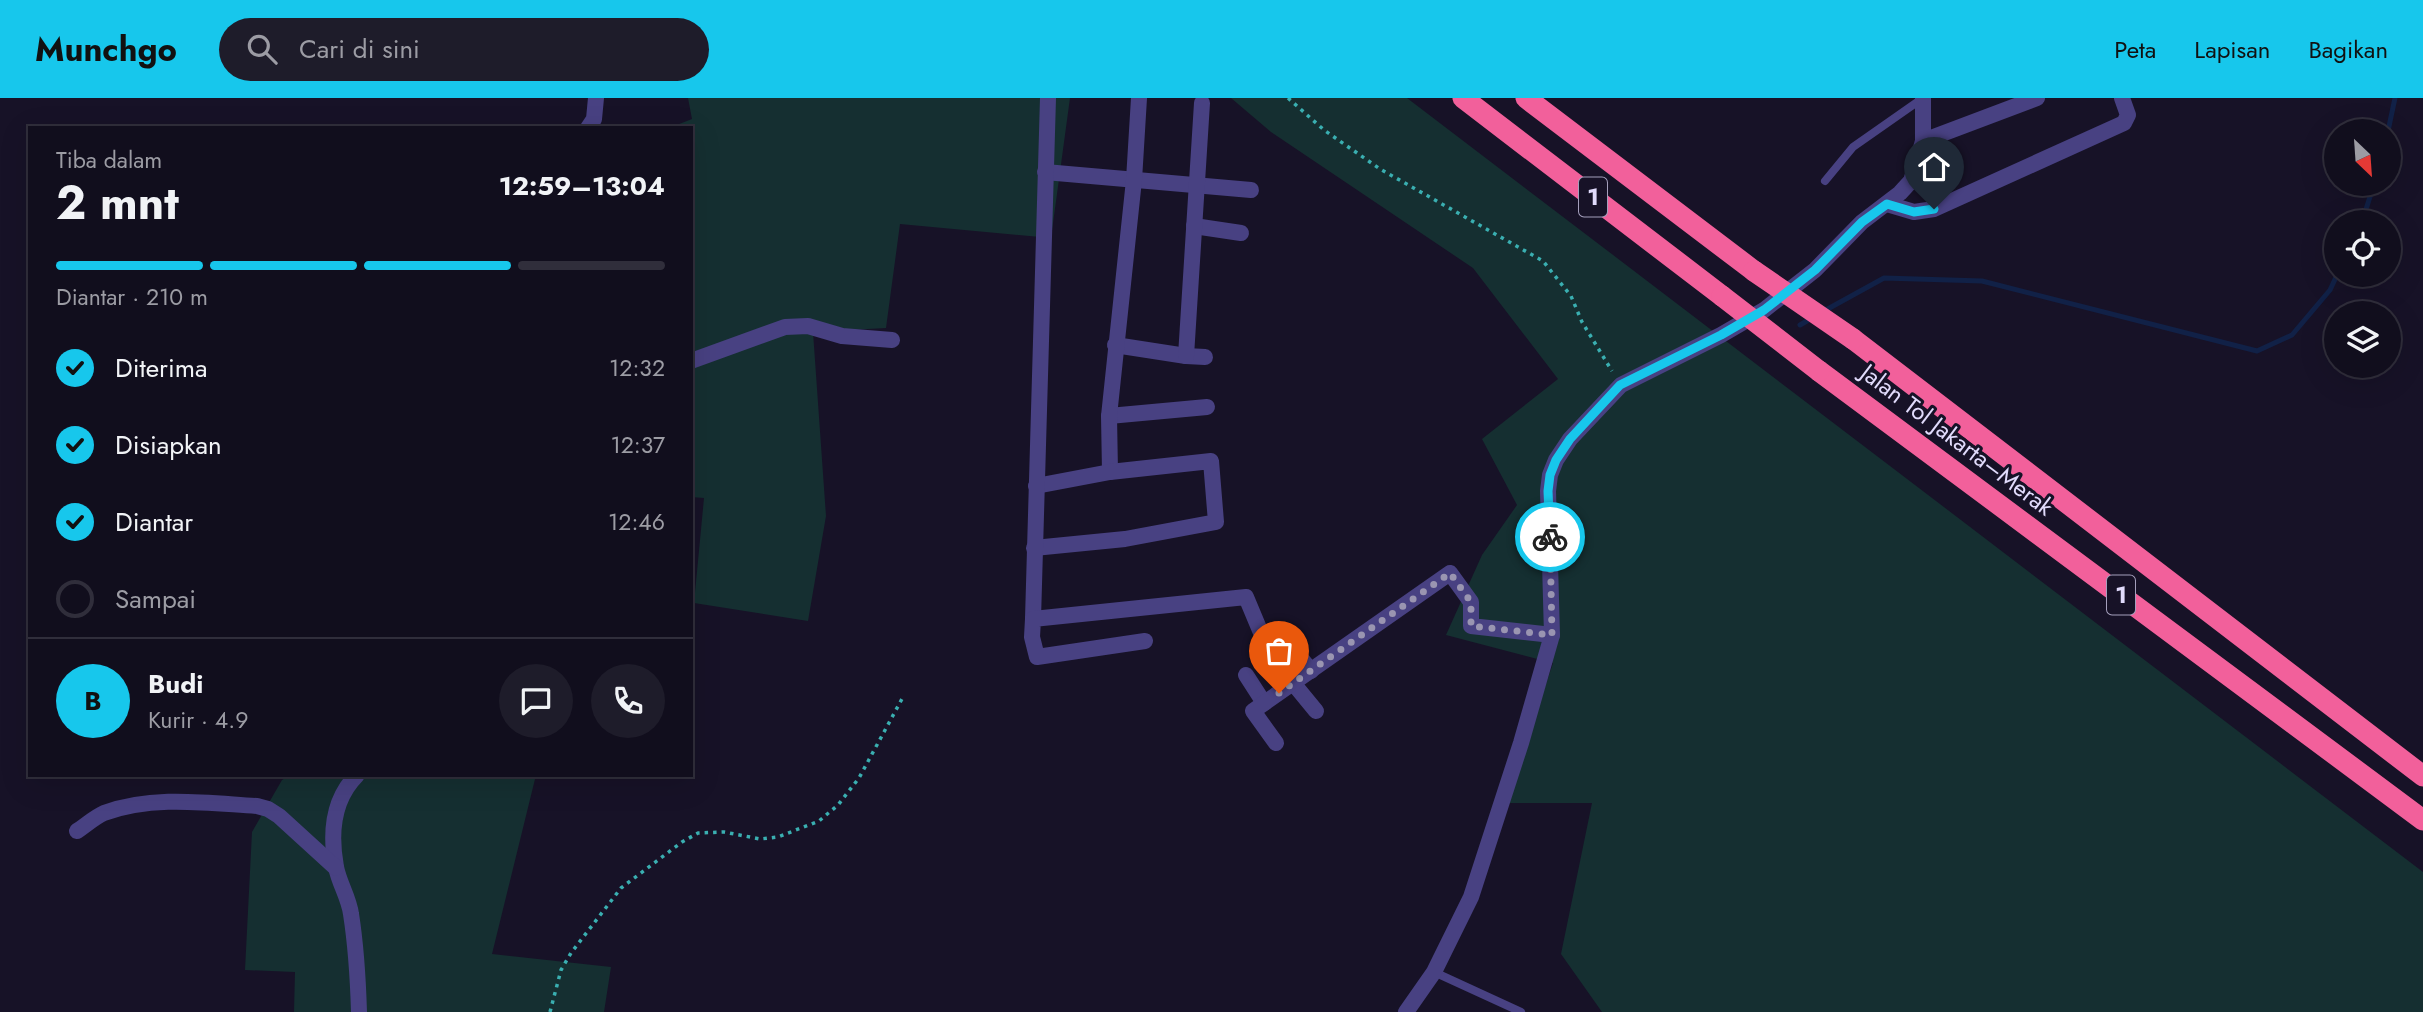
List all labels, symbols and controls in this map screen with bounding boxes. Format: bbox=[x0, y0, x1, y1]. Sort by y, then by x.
search box bbox=[219, 18, 709, 81]
text: Munchgo bbox=[35, 26, 177, 73]
icon: search bbox=[243, 30, 281, 68]
text: Cari di sini bbox=[299, 30, 420, 68]
text: Peta bbox=[2114, 32, 2156, 67]
text: Lapisan bbox=[2194, 32, 2270, 67]
text: Bagikan bbox=[2308, 32, 2388, 67]
north arrow bbox=[2324, 119, 2401, 196]
map controls bbox=[2324, 119, 2401, 378]
pin bbox=[1904, 137, 1964, 209]
text: Tiba dalam bbox=[56, 143, 162, 177]
icon: home bbox=[1915, 148, 1953, 186]
text: 12:59–13:04 bbox=[499, 167, 665, 205]
text: 2 mnt bbox=[56, 170, 179, 236]
road number: 1 bbox=[1579, 178, 1607, 216]
button: locate bbox=[2324, 210, 2401, 287]
text: Diantar · 210 m bbox=[56, 280, 208, 314]
button: layers bbox=[2324, 301, 2401, 378]
icon: check bbox=[56, 349, 94, 387]
text: Diterima bbox=[115, 349, 208, 387]
text: 12:32 bbox=[609, 351, 665, 385]
street label: Jalan Tol Jakarta–Merak bbox=[1851, 354, 2061, 524]
icon: check bbox=[56, 426, 94, 464]
text: Disiapkan bbox=[115, 426, 222, 464]
text: 12:37 bbox=[610, 428, 665, 462]
courier bbox=[1515, 502, 1585, 572]
icon: check bbox=[56, 503, 94, 541]
text: Diantar bbox=[115, 503, 193, 541]
text: 12:46 bbox=[608, 505, 665, 539]
icon: bike bbox=[1531, 518, 1569, 556]
road number: 1 bbox=[2107, 575, 2135, 614]
text: Sampai bbox=[115, 580, 196, 618]
pin bbox=[1249, 621, 1309, 693]
icon: bag bbox=[1260, 632, 1298, 670]
button: chat bbox=[499, 664, 573, 738]
button: phone bbox=[591, 664, 665, 738]
text: Budi bbox=[148, 665, 203, 703]
text: B bbox=[84, 682, 102, 720]
text: Kurir · 4.9 bbox=[148, 703, 248, 737]

